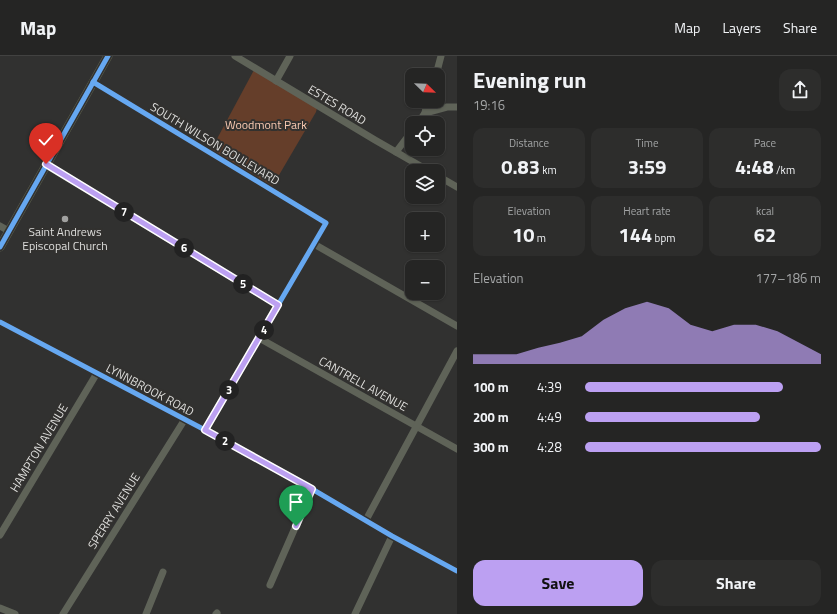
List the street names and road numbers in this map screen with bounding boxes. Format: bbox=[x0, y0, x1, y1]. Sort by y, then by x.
street label: ESTES ROAD bbox=[304, 80, 370, 130]
street label: SOUTH WILSON BOULEVARD bbox=[147, 97, 284, 190]
street label: CANTRELL AVENUE bbox=[315, 351, 412, 416]
street label: LYNNBROOK ROAD bbox=[103, 358, 198, 421]
street label: HAMPTON AVENUE bbox=[5, 400, 73, 496]
street label: SPERRY AVENUE bbox=[83, 469, 145, 553]

